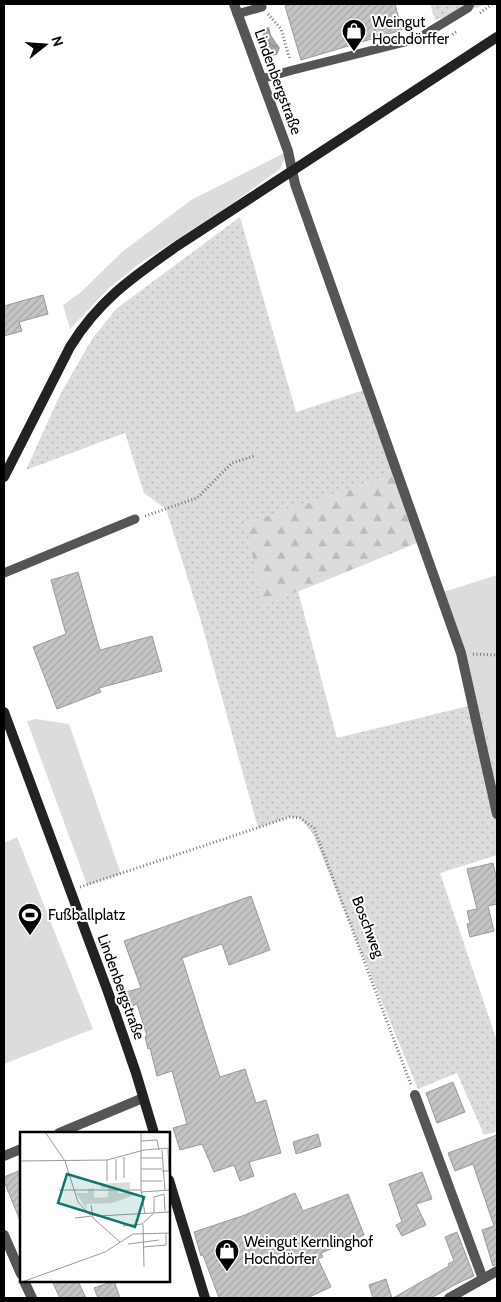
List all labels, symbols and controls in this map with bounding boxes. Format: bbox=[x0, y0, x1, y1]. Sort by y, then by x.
place label: Weingut Hochdörffer bbox=[372, 13, 449, 48]
shop icon: Weingut Hochdörffer bbox=[341, 18, 367, 52]
north arrow bbox=[20, 20, 70, 70]
street label: Lindenbergstraße bbox=[251, 27, 306, 138]
text: N bbox=[47, 34, 67, 49]
street label: Boschweg bbox=[348, 894, 388, 961]
sports icon: Fußballplatz bbox=[17, 902, 43, 936]
place label: Fußballplatz bbox=[48, 906, 125, 924]
street label: Lindenbergstraße bbox=[94, 932, 149, 1043]
inset map bbox=[20, 1132, 170, 1282]
place label: Weingut Kernlinghof Hochdörfer bbox=[244, 1233, 373, 1268]
shop icon: Weingut Kernlinghof Hochdörfer bbox=[214, 1238, 240, 1272]

